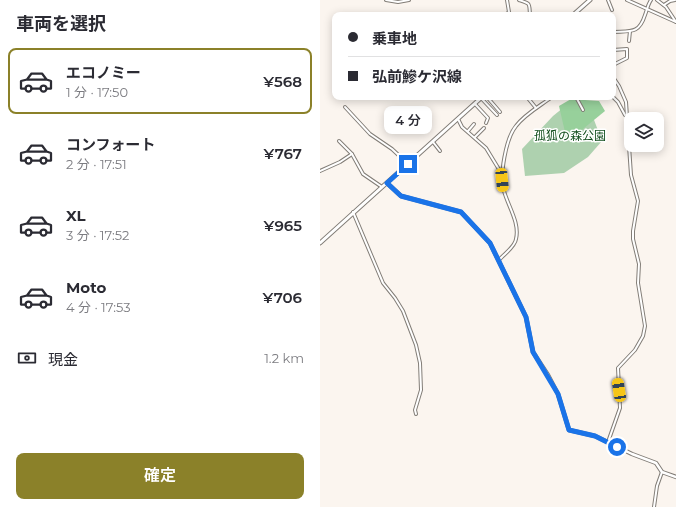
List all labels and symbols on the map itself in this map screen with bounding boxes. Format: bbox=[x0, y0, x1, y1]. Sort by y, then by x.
callout: 4 分 bbox=[384, 106, 432, 134]
park label: 孤狐の森公園 bbox=[534, 128, 606, 143]
route end bbox=[399, 155, 417, 173]
car bbox=[495, 167, 509, 193]
car bbox=[611, 377, 627, 403]
route start bbox=[608, 438, 626, 456]

